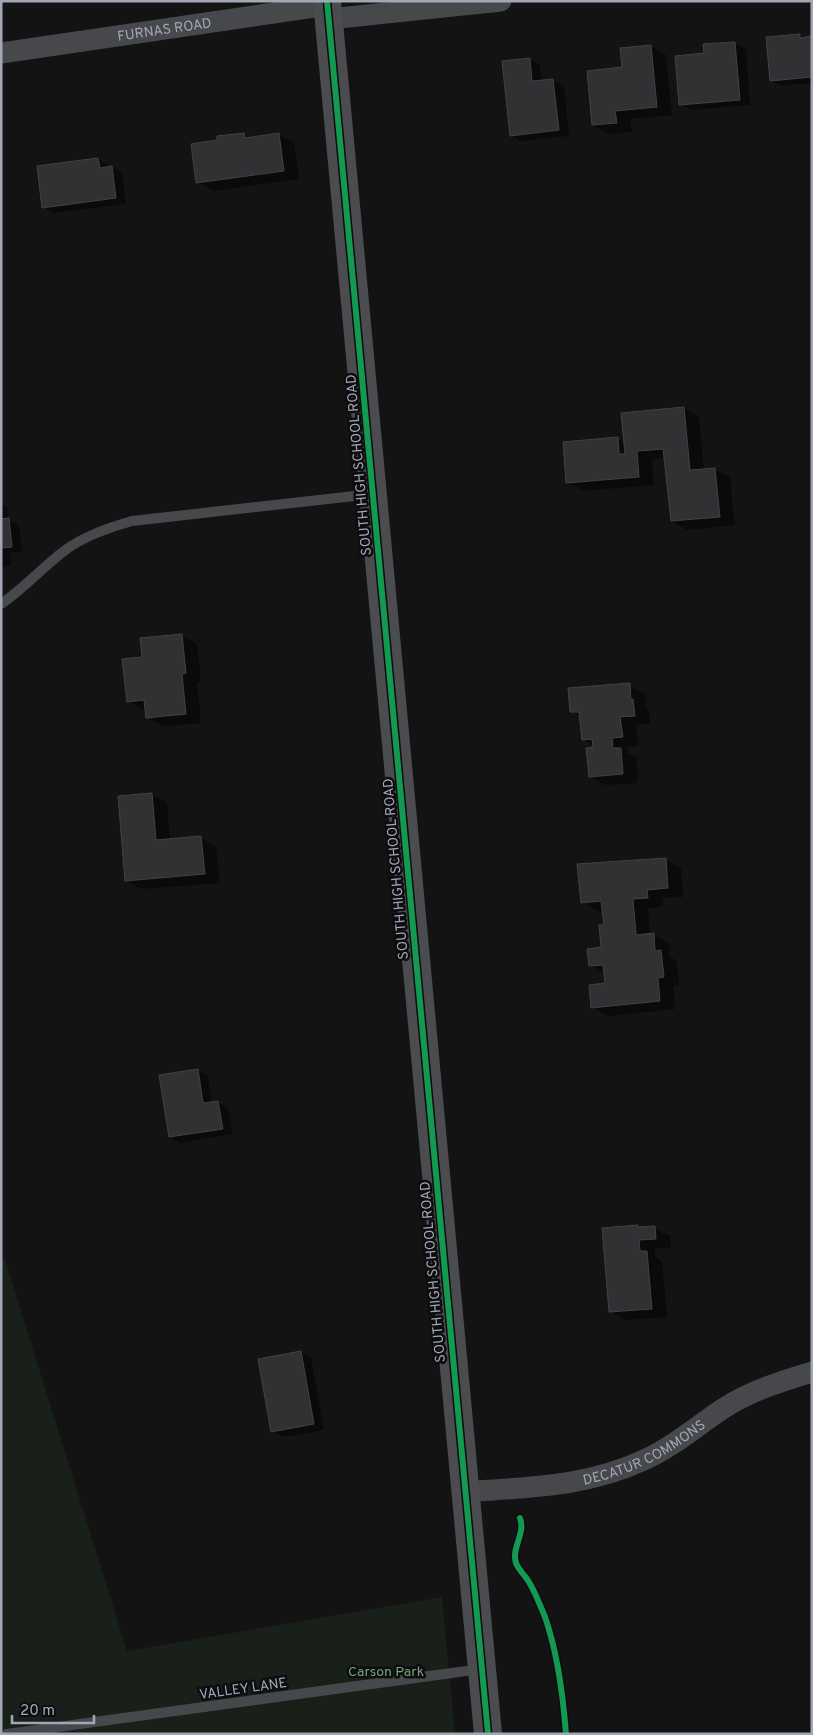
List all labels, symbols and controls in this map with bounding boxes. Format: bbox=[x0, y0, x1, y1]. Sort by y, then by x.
street label: FURNAS ROAD bbox=[116, 15, 213, 46]
street label: SOUTH HIGH SCHOOL ROAD bbox=[343, 374, 376, 556]
street label: SOUTH HIGH SCHOOL ROAD bbox=[380, 778, 413, 960]
street label: SOUTH HIGH SCHOOL ROAD bbox=[417, 1181, 450, 1363]
street label: DECATUR COMMONS bbox=[582, 1417, 709, 1490]
park label: Carson Park bbox=[348, 1664, 424, 1681]
street label: VALLEY LANE bbox=[198, 1675, 288, 1704]
scale bar bbox=[12, 1692, 95, 1724]
text: 20 m bbox=[20, 1702, 55, 1721]

